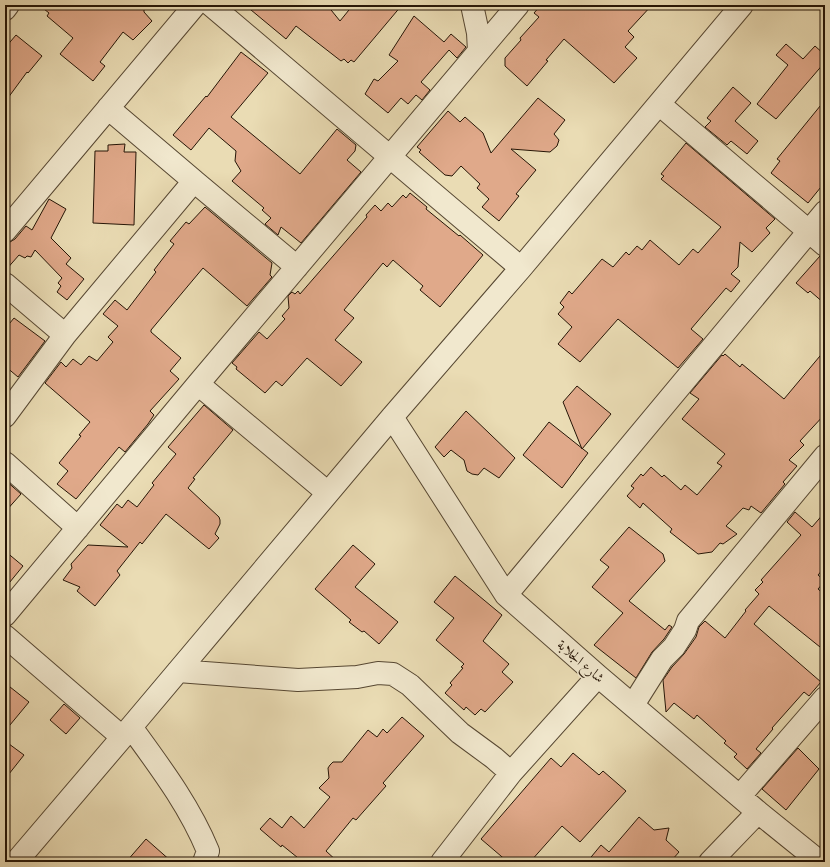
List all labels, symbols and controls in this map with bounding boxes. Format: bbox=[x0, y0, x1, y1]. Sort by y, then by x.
street label: شارع الجلابة bbox=[552, 636, 608, 689]

